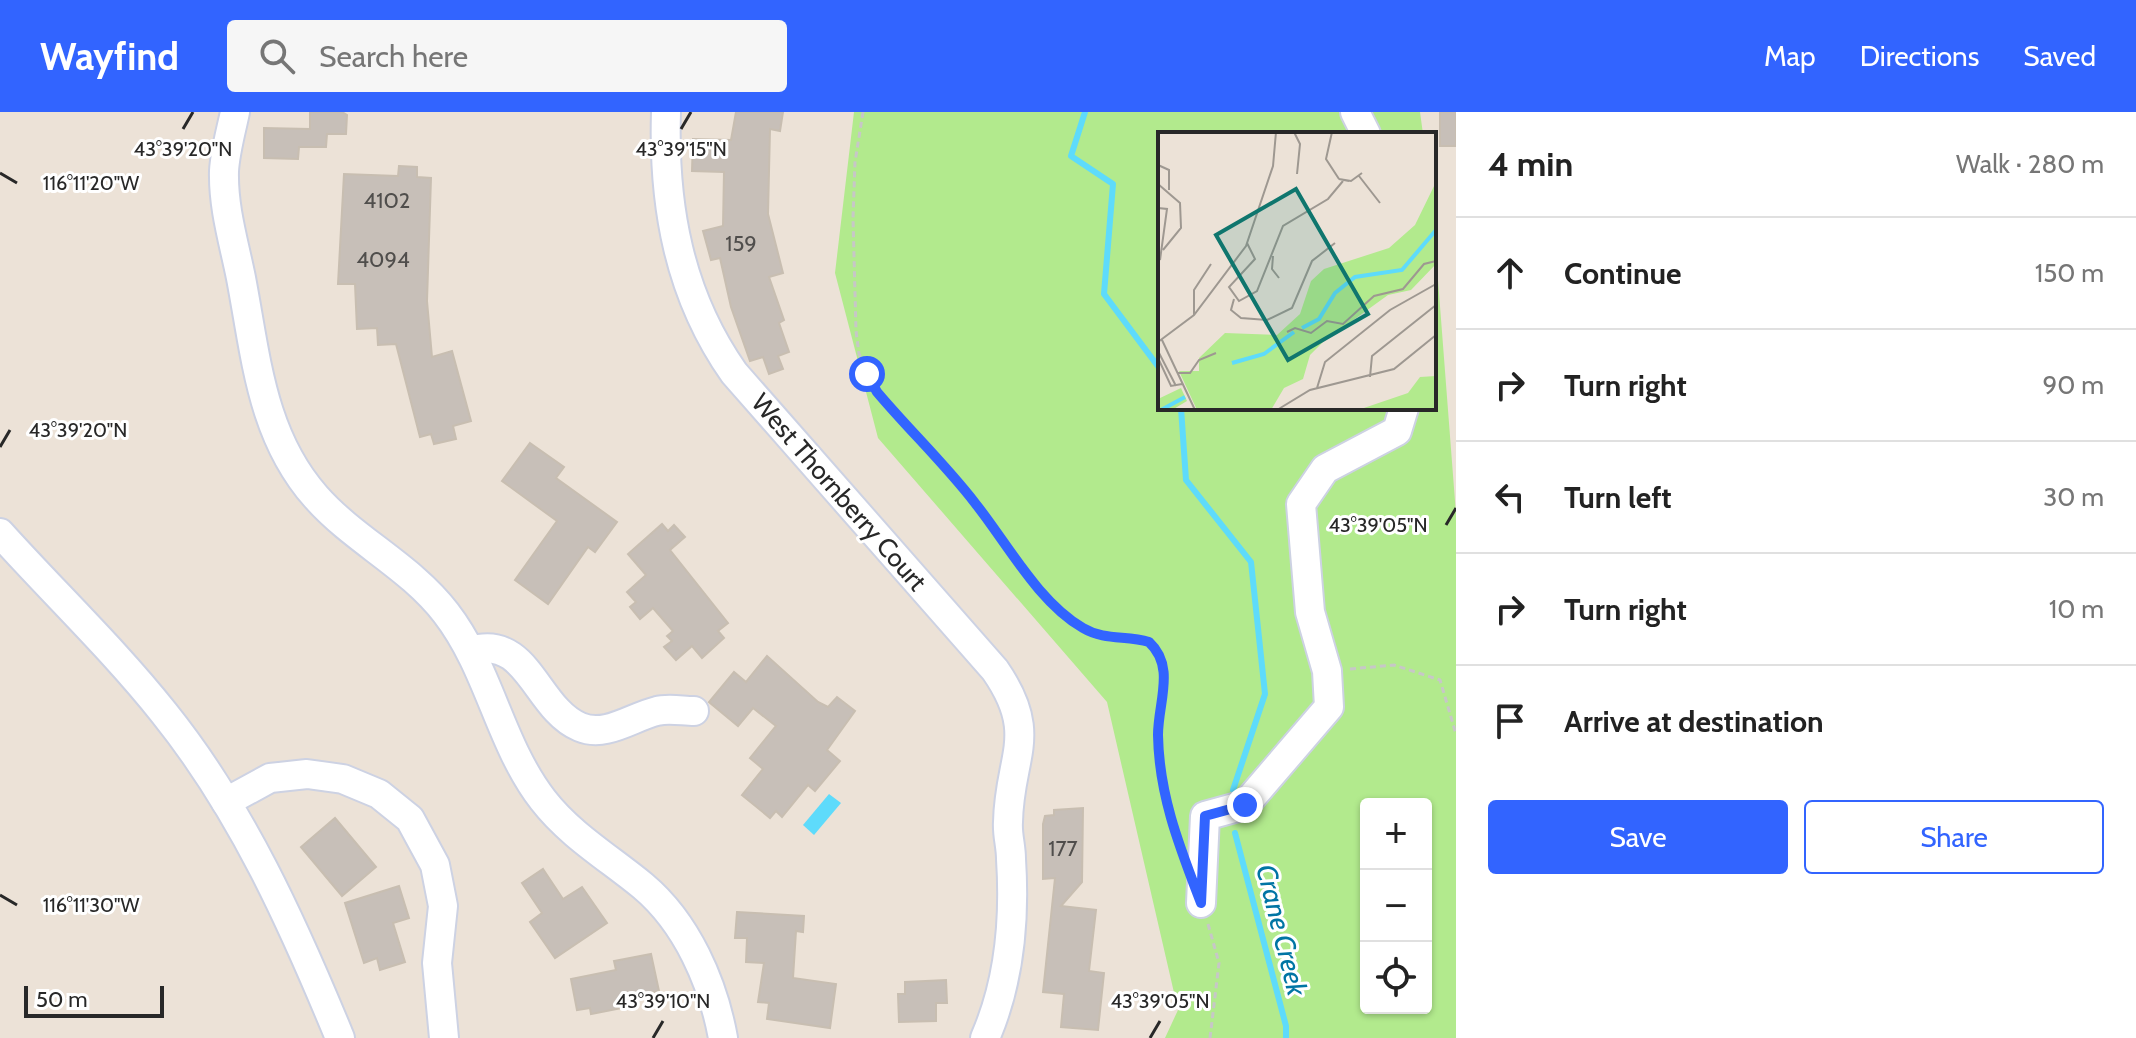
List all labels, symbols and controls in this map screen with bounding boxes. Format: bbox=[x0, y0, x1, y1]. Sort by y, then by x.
search box bbox=[227, 20, 787, 92]
text: Wayfind bbox=[40, 33, 179, 80]
icon: search bbox=[255, 34, 299, 78]
text: Search here bbox=[319, 38, 468, 75]
text: Map bbox=[1764, 39, 1816, 73]
text: Directions bbox=[1860, 39, 1979, 73]
text: Saved bbox=[2023, 39, 2096, 73]
inset map bbox=[1158, 132, 1436, 410]
text: 43°39'20"N bbox=[134, 137, 232, 161]
text: 43°39'15"N bbox=[635, 137, 727, 161]
text: 4 min bbox=[1488, 143, 1573, 185]
text: Walk · 280 m bbox=[1956, 148, 2104, 180]
text: 116°11'20"W bbox=[43, 171, 139, 195]
house number: 4102 bbox=[364, 187, 410, 214]
house number: 159 bbox=[725, 230, 757, 257]
house number: 4094 bbox=[356, 246, 410, 273]
icon: ahead bbox=[1488, 251, 1532, 295]
text: Continue bbox=[1564, 255, 1681, 292]
text: 150 m bbox=[2035, 257, 2104, 289]
route start bbox=[849, 356, 885, 392]
icon: right bbox=[1488, 363, 1532, 407]
text: Turn right bbox=[1564, 367, 1687, 404]
text: 90 m bbox=[2042, 369, 2104, 401]
street label: West Thornberry Court bbox=[745, 387, 934, 597]
text: 43°39'20"N bbox=[29, 418, 127, 442]
icon: left bbox=[1488, 475, 1532, 519]
text: Turn left bbox=[1564, 479, 1672, 516]
text: 30 m bbox=[2043, 481, 2104, 513]
text: 43°39'05"N bbox=[1328, 513, 1428, 537]
icon: right bbox=[1488, 587, 1532, 631]
text: Turn right bbox=[1564, 591, 1687, 628]
text: 10 m bbox=[2049, 593, 2104, 625]
icon: arrive bbox=[1488, 699, 1532, 743]
text: Arrive at destination bbox=[1564, 703, 1824, 740]
route end bbox=[1227, 787, 1263, 823]
map controls bbox=[1360, 798, 1432, 1014]
button: + bbox=[1360, 798, 1432, 870]
button: Save bbox=[1488, 800, 1788, 874]
button: Share bbox=[1804, 800, 2104, 874]
house number: 177 bbox=[1048, 835, 1078, 862]
water label: Crane Creek bbox=[1249, 861, 1315, 1000]
button: − bbox=[1360, 870, 1432, 942]
text: 116°11'30"W bbox=[43, 893, 139, 917]
button: locate bbox=[1360, 942, 1432, 1014]
scale bar bbox=[24, 982, 164, 1018]
text: 50 m bbox=[36, 986, 88, 1013]
text: 43°39'10"N bbox=[616, 989, 710, 1013]
text: 43°39'05"N bbox=[1110, 989, 1210, 1013]

